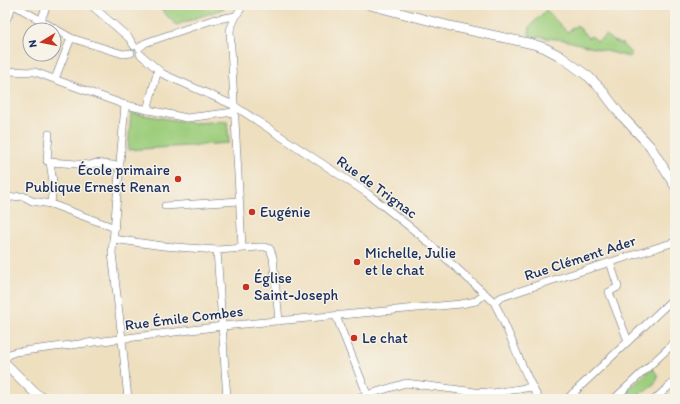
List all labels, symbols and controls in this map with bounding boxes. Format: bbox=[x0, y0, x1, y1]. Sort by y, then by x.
north arrow bbox=[22, 22, 62, 62]
text: N bbox=[26, 39, 40, 48]
street label: Rue de Trignac bbox=[333, 152, 421, 222]
place label: École primaire Publique Ernest Renan bbox=[25, 161, 170, 196]
marker: École primaire Publique Ernest Renan bbox=[173, 174, 183, 184]
place label: Eugénie bbox=[260, 203, 310, 221]
marker: Eugénie bbox=[247, 207, 257, 217]
street label: Rue Clément Ader bbox=[522, 231, 638, 285]
place label: Michelle, Julie et le chat bbox=[365, 244, 456, 279]
marker: Michelle, Julie et le chat bbox=[352, 257, 362, 267]
place label: Église Saint-Joseph bbox=[254, 269, 339, 304]
marker: Église Saint-Joseph bbox=[241, 282, 251, 292]
street label: Rue Émile Combes bbox=[124, 302, 244, 334]
place label: Le chat bbox=[362, 329, 408, 347]
marker: Le chat bbox=[349, 333, 359, 343]

